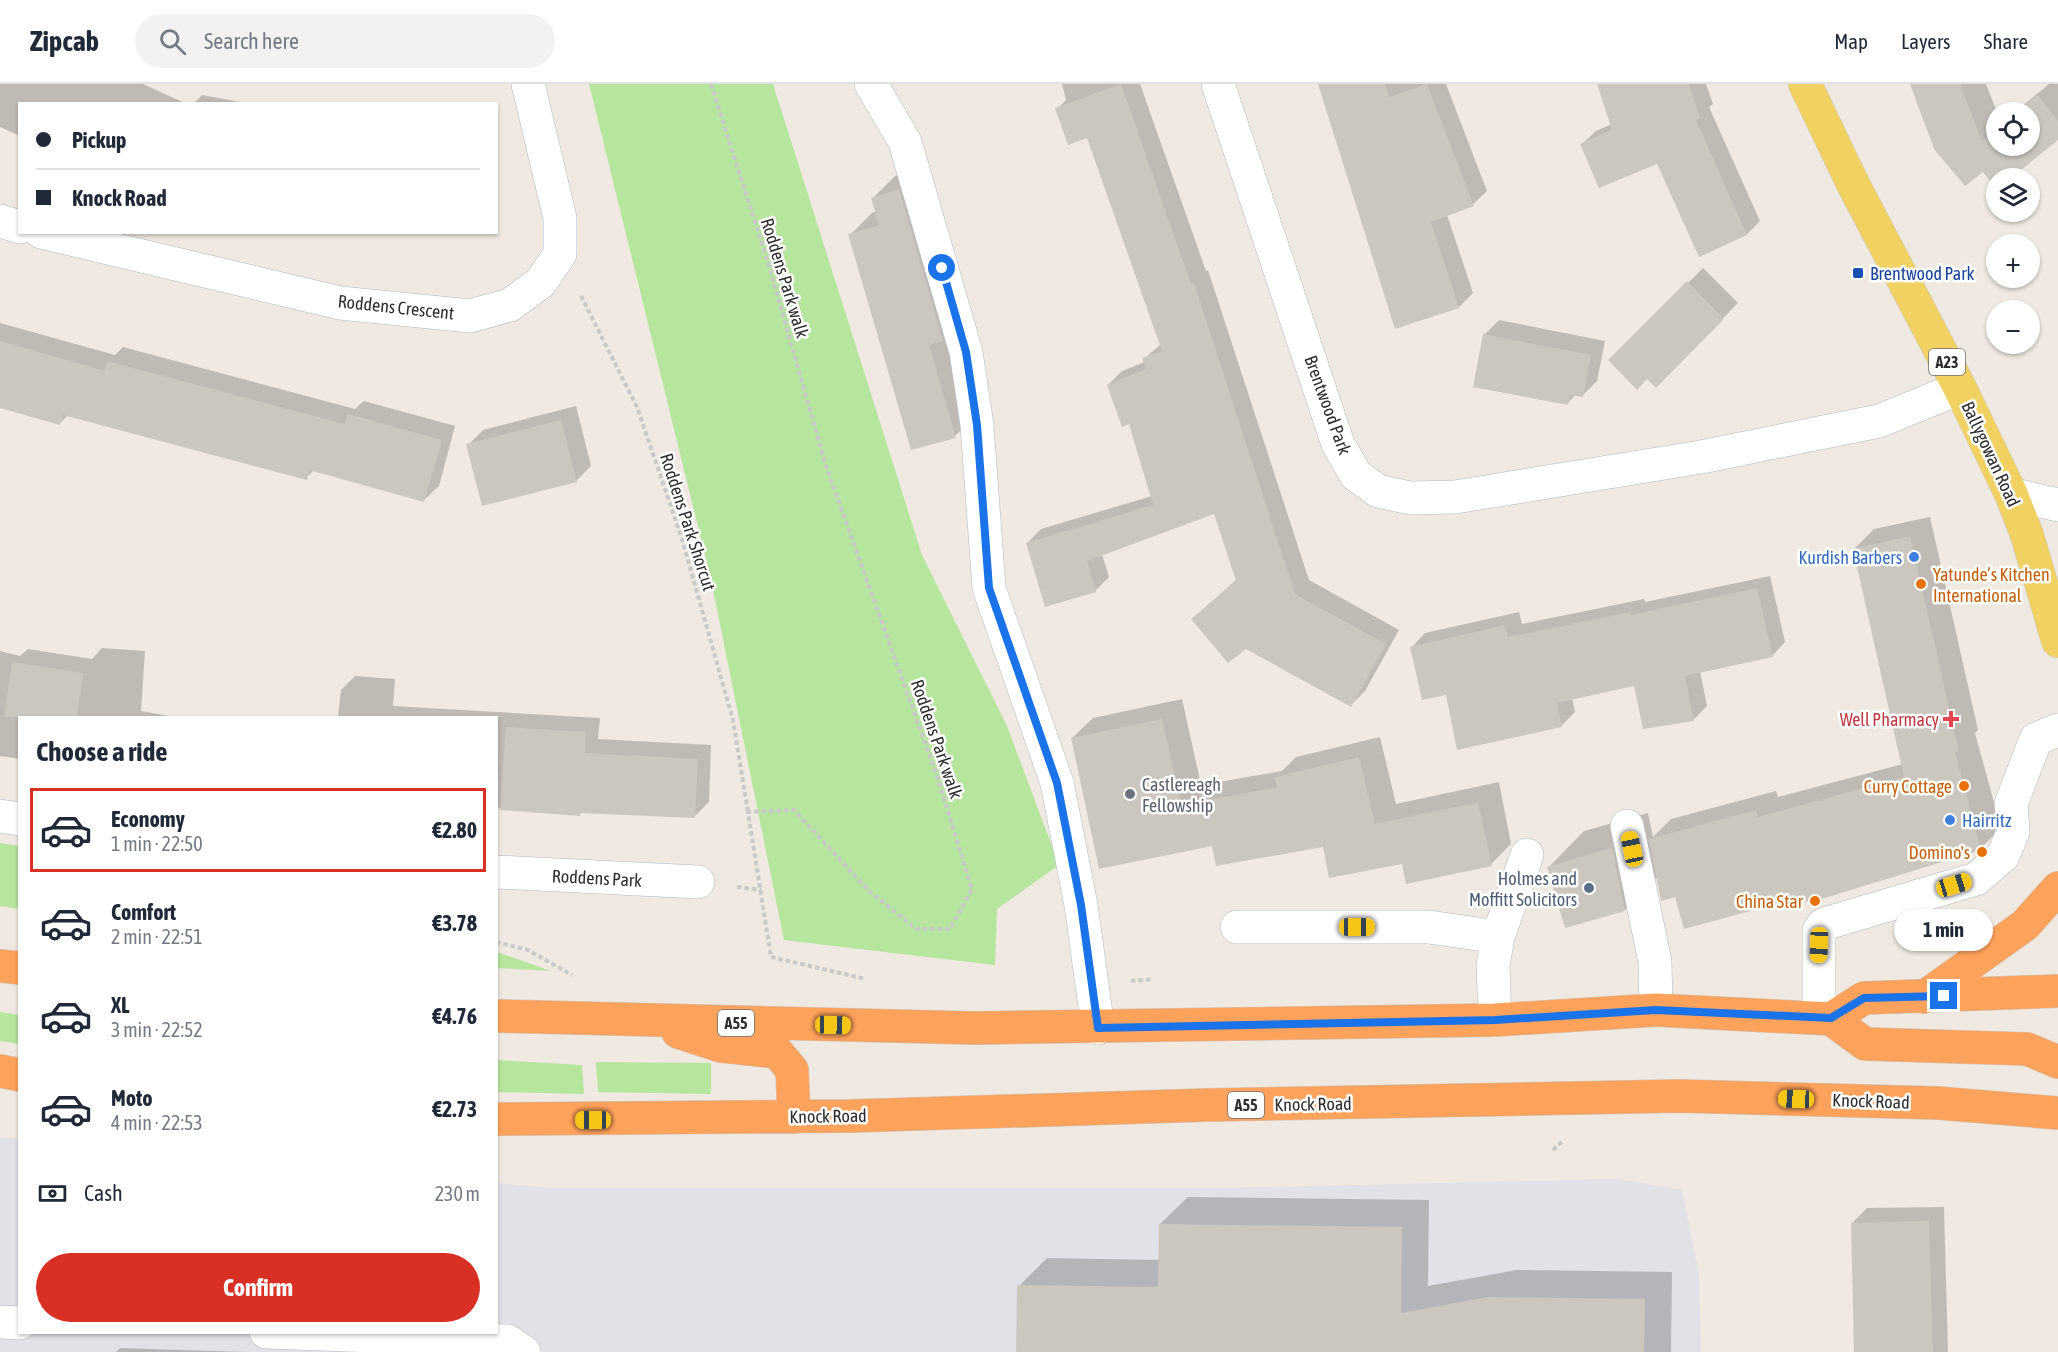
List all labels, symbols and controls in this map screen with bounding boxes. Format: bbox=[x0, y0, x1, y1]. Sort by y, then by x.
search box bbox=[135, 14, 555, 68]
text: Zipcab bbox=[30, 25, 99, 57]
icon: search bbox=[156, 25, 189, 58]
text: Search here bbox=[204, 28, 299, 54]
text: Map bbox=[1834, 29, 1868, 53]
text: Layers bbox=[1901, 29, 1951, 53]
text: Share bbox=[1984, 29, 2028, 53]
map controls bbox=[1986, 102, 2040, 354]
button: locate bbox=[1986, 102, 2040, 156]
text: Pickup bbox=[72, 127, 127, 153]
button: layers bbox=[1986, 168, 2040, 222]
text: Knock Road bbox=[72, 185, 167, 211]
street label: Roddens Park walk bbox=[757, 215, 813, 341]
button: + bbox=[1986, 234, 2040, 288]
route start bbox=[928, 254, 955, 281]
place label: Brentwood Park bbox=[1870, 263, 1975, 284]
marker: Brentwood Park bbox=[1851, 266, 1865, 280]
street label: Roddens Crescent bbox=[337, 290, 455, 324]
button: − bbox=[1986, 300, 2040, 354]
road number: A23 bbox=[1929, 349, 1965, 375]
street label: Brentwood Park bbox=[1300, 352, 1356, 458]
street label: Ballygowan Road bbox=[1957, 398, 2025, 510]
street label: Roddens Park Shorcut bbox=[656, 451, 720, 593]
place label: Kurdish Barbers bbox=[1799, 547, 1902, 568]
marker: Kurdish Barbers bbox=[1907, 550, 1921, 564]
place label: Yatunde’s Kitchen International bbox=[1933, 564, 2050, 606]
marker: Yatunde’s Kitchen International bbox=[1914, 577, 1928, 591]
street label: Roddens Park walk bbox=[907, 677, 967, 801]
place label: Well Pharmacy bbox=[1840, 709, 1939, 730]
marker: Well Pharmacy bbox=[1944, 712, 1958, 726]
text: Choose a ride bbox=[36, 736, 168, 767]
place label: Castlereagh Fellowship bbox=[1142, 774, 1221, 816]
place label: Curry Cottage bbox=[1864, 776, 1952, 797]
marker: Curry Cottage bbox=[1957, 779, 1971, 793]
marker: Castlereagh Fellowship bbox=[1123, 787, 1137, 801]
icon: car bbox=[39, 803, 93, 857]
text: Economy bbox=[111, 806, 185, 832]
place label: Hairritz bbox=[1962, 810, 2012, 831]
marker: Hairritz bbox=[1943, 813, 1957, 827]
text: €2.80 bbox=[432, 817, 477, 843]
car bbox=[1619, 830, 1645, 868]
text: 1 min · 22:50 bbox=[111, 832, 203, 855]
place label: Domino's bbox=[1909, 842, 1970, 863]
marker: Domino's bbox=[1975, 845, 1989, 859]
street label: Roddens Park bbox=[551, 865, 643, 891]
place label: Holmes and Moffitt Solicitors bbox=[1469, 868, 1577, 910]
car bbox=[1934, 871, 1974, 899]
marker: Holmes and Moffitt Solicitors bbox=[1582, 881, 1596, 895]
place label: China Star bbox=[1736, 891, 1804, 912]
marker: China Star bbox=[1808, 894, 1822, 908]
icon: car bbox=[39, 896, 93, 950]
text: Comfort bbox=[111, 899, 176, 925]
callout: 1 min bbox=[1894, 909, 1994, 951]
text: €3.78 bbox=[432, 910, 477, 936]
car bbox=[1339, 918, 1375, 936]
text: 1 min bbox=[1923, 918, 1964, 941]
text: 2 min · 22:51 bbox=[111, 925, 203, 948]
car bbox=[1809, 927, 1829, 963]
route end bbox=[1930, 982, 1957, 1009]
icon: car bbox=[39, 989, 93, 1043]
text: XL bbox=[111, 992, 129, 1018]
text: €4.76 bbox=[432, 1003, 477, 1029]
road number: A55 bbox=[718, 1010, 754, 1036]
car bbox=[815, 1016, 851, 1034]
text: 3 min · 22:52 bbox=[111, 1018, 203, 1041]
icon: car bbox=[39, 1082, 93, 1136]
text: Moto bbox=[111, 1085, 153, 1111]
car bbox=[1778, 1089, 1814, 1109]
street label: Knock Road bbox=[1832, 1089, 1910, 1113]
road number: A55 bbox=[1228, 1092, 1264, 1118]
street label: Knock Road bbox=[1274, 1093, 1352, 1115]
text: €2.73 bbox=[432, 1096, 477, 1122]
street label: Knock Road bbox=[789, 1105, 867, 1127]
text: 4 min · 22:53 bbox=[111, 1111, 203, 1134]
car bbox=[575, 1111, 611, 1129]
icon: cash bbox=[36, 1177, 69, 1210]
text: Cash bbox=[84, 1180, 123, 1206]
text: 230 m bbox=[435, 1182, 480, 1205]
button: Confirm bbox=[36, 1253, 480, 1322]

